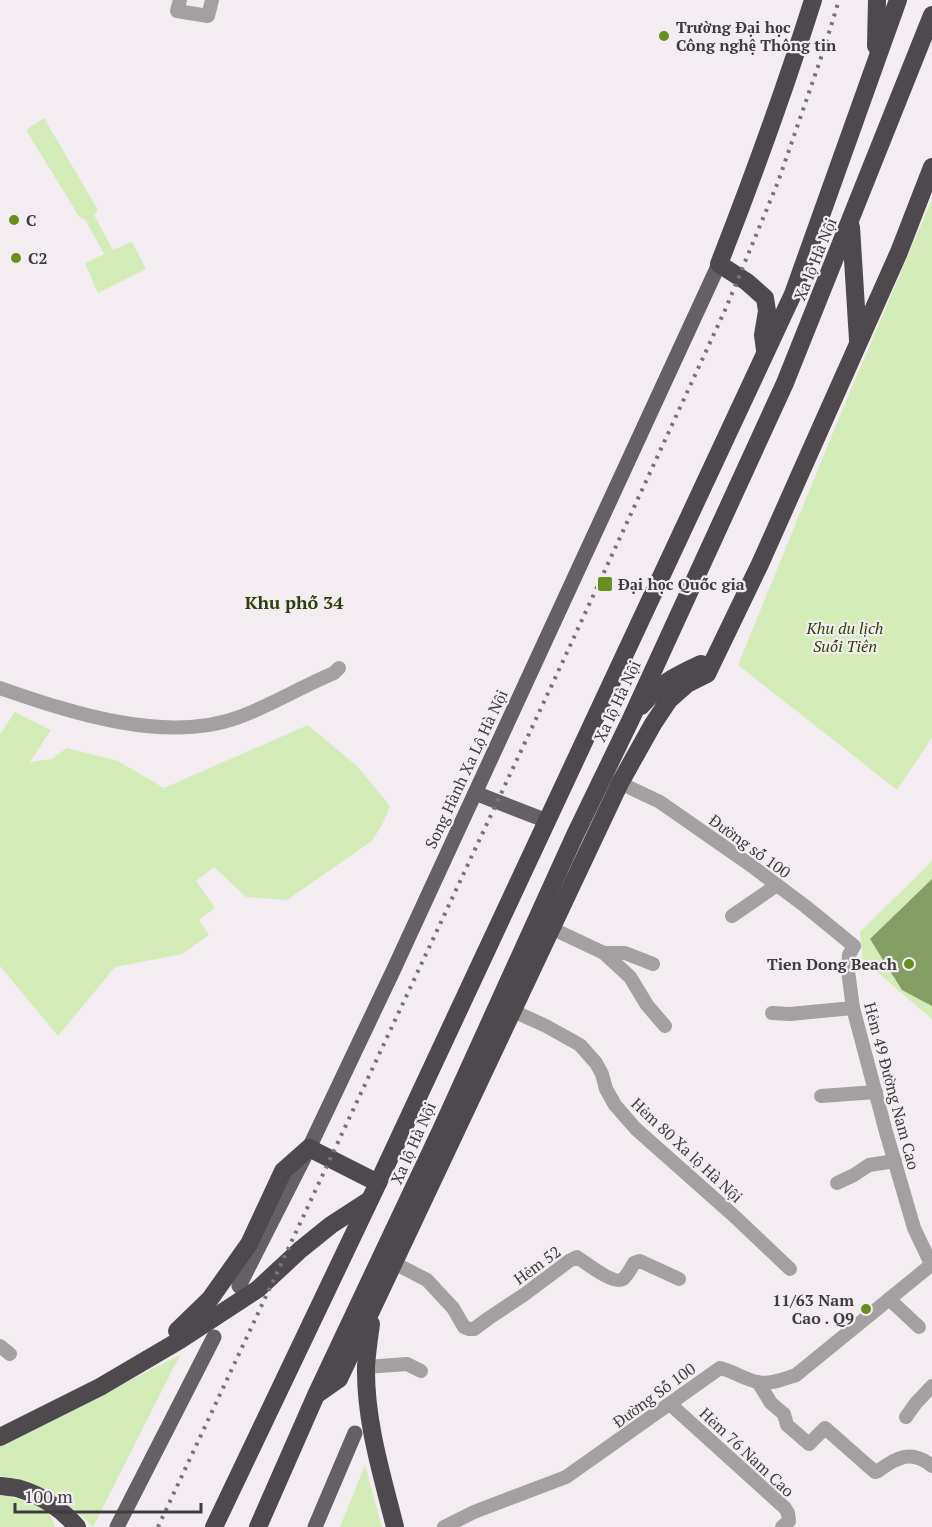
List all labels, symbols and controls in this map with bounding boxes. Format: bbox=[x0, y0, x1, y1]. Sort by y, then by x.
place label: Trường Đại học Công nghệ Thông tin bbox=[676, 16, 837, 56]
marker: Trường Đại học Công nghệ Thông tin bbox=[657, 29, 671, 43]
place label: C bbox=[26, 209, 36, 231]
marker: C bbox=[7, 213, 21, 227]
street label: Xa lộ Hà Nội bbox=[788, 214, 842, 304]
place label: C2 bbox=[28, 247, 47, 269]
marker: C2 bbox=[9, 251, 23, 265]
place label: Đại học Quốc gia bbox=[618, 573, 745, 595]
marker: Đại học Quốc gia bbox=[596, 575, 614, 593]
district label: Khu phố 34 bbox=[245, 590, 344, 614]
park label: Khu du lịch Suối Tiên bbox=[806, 617, 883, 657]
street label: Xa lộ Hà Nội bbox=[589, 657, 646, 745]
street label: Song Hành Xa Lộ Hà Nội bbox=[419, 686, 513, 852]
street label: Đường số 100 bbox=[705, 809, 795, 883]
place label: Tien Dong Beach bbox=[767, 953, 898, 975]
marker: Tien Dong Beach bbox=[902, 957, 916, 971]
street label: Hẻm 49 Đường Nam Cao bbox=[859, 1000, 925, 1172]
street label: Hẻm 80 Xa lộ Hà Nội bbox=[626, 1093, 748, 1208]
street label: Xa lộ Hà Nội bbox=[385, 1098, 441, 1187]
street label: Hẻm 52 bbox=[509, 1240, 565, 1290]
place label: 11/63 Nam Cao . Q9 bbox=[772, 1289, 854, 1329]
marker: 11/63 Nam Cao . Q9 bbox=[859, 1302, 873, 1316]
street label: Đường Số 100 bbox=[608, 1358, 700, 1432]
street label: Hẻm 76 Nam Cao bbox=[695, 1402, 799, 1502]
scale bar bbox=[15, 1476, 201, 1514]
text: 100 m bbox=[24, 1484, 73, 1508]

